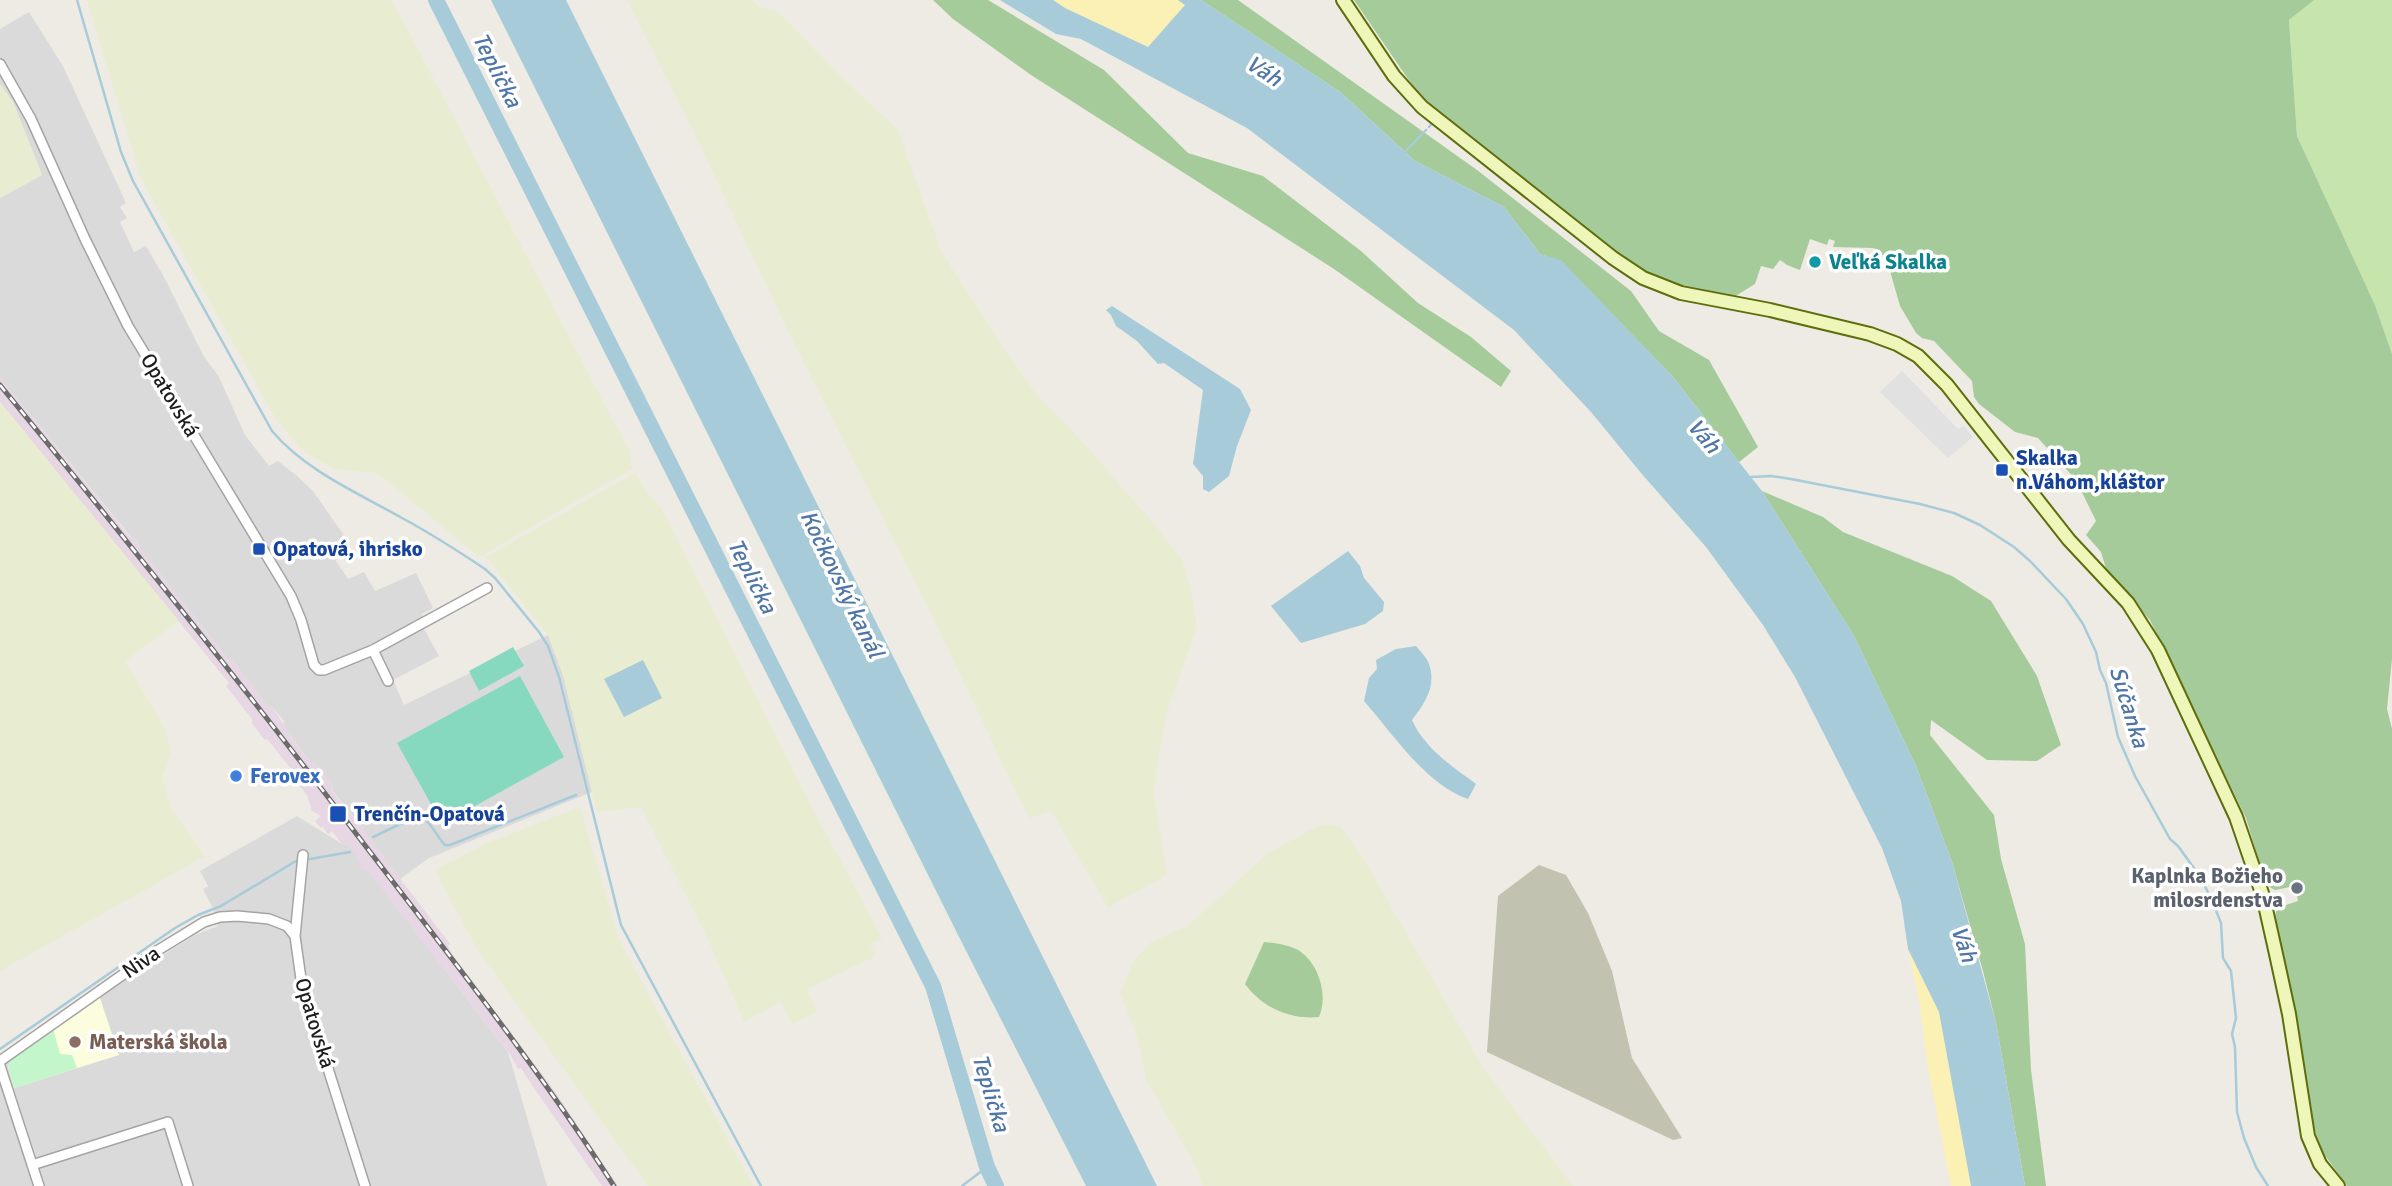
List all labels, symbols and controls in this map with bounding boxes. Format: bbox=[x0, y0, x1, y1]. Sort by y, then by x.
water label: Teplička bbox=[466, 28, 529, 113]
water label: Váh bbox=[1241, 49, 1288, 94]
place label: Veľká Skalka bbox=[1829, 249, 1947, 275]
marker: Veľká Skalka bbox=[1807, 254, 1823, 270]
street label: Opatovská bbox=[135, 348, 205, 442]
water label: Váh bbox=[1681, 413, 1728, 460]
place label: Skalka n.Váhom,kláštor bbox=[2016, 445, 2165, 495]
marker: Skalka n.Váhom,kláštor bbox=[1994, 462, 2010, 478]
water label: Kočkovský kanál bbox=[794, 505, 891, 665]
water label: Teplička bbox=[721, 534, 784, 619]
place label: Opatová, ihrisko bbox=[273, 536, 423, 562]
marker: Opatová, ihrisko bbox=[251, 541, 267, 557]
water label: Súčanka bbox=[2103, 663, 2155, 752]
place label: Ferovex bbox=[250, 763, 321, 789]
marker: Ferovex bbox=[228, 768, 244, 784]
place label: Trenčín-Opatová bbox=[354, 801, 505, 827]
marker: Trenčín-Opatová bbox=[328, 804, 348, 824]
place label: Kaplnka Božieho milosrdenstva bbox=[2131, 863, 2283, 913]
marker: Kaplnka Božieho milosrdenstva bbox=[2289, 880, 2305, 896]
water label: Váh bbox=[1944, 922, 1984, 967]
street label: Niva bbox=[117, 940, 165, 984]
street label: Opatovská bbox=[289, 975, 341, 1071]
place label: Materská škola bbox=[89, 1029, 228, 1055]
marker: Materská škola bbox=[67, 1034, 83, 1050]
water label: Teplička bbox=[965, 1050, 1017, 1137]

